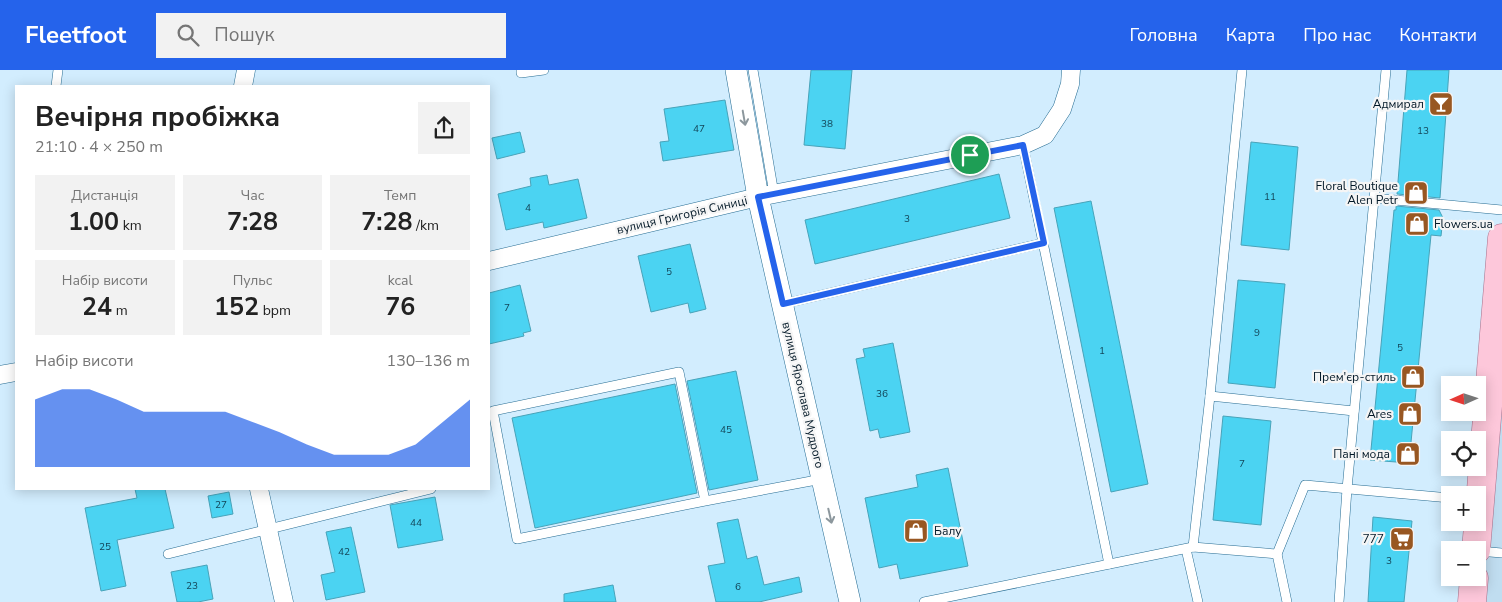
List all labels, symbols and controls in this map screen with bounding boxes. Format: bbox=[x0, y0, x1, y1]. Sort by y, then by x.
search box bbox=[156, 13, 506, 58]
text: Fleetfoot bbox=[25, 19, 126, 51]
icon: search bbox=[174, 21, 202, 49]
text: Пошук bbox=[214, 22, 275, 48]
text: Головна bbox=[1129, 23, 1198, 47]
text: Карта bbox=[1226, 23, 1275, 47]
text: Про нас bbox=[1303, 23, 1371, 47]
text: Контакти bbox=[1399, 23, 1477, 47]
bar icon: Адмирал bbox=[1428, 91, 1454, 117]
place label: Адмирал bbox=[1373, 96, 1424, 112]
text: Вечірня пробіжка bbox=[35, 98, 280, 136]
button: share bbox=[418, 102, 470, 154]
one-way arrow bbox=[740, 110, 750, 126]
house number: 38 bbox=[821, 117, 833, 131]
house number: 47 bbox=[693, 122, 705, 136]
house number: 13 bbox=[1417, 124, 1429, 138]
pin bbox=[949, 134, 991, 176]
text: 21:10 · 4 × 250 m bbox=[35, 136, 163, 158]
icon: arrive bbox=[956, 141, 984, 169]
place label: Floral Boutique Alen Petr bbox=[1315, 178, 1399, 208]
shop icon: Floral Boutique Alen Petr bbox=[1403, 180, 1429, 206]
text: Дистанція bbox=[71, 186, 138, 205]
text: Час bbox=[241, 186, 264, 205]
text: Темп bbox=[384, 186, 416, 205]
house number: 11 bbox=[1264, 190, 1276, 204]
street label: вулиця Григорія Синиці bbox=[615, 192, 749, 238]
house number: 4 bbox=[525, 201, 531, 215]
text: 1.00 bbox=[68, 205, 119, 239]
text: 7:28 bbox=[227, 205, 278, 239]
text: 7:28 bbox=[361, 205, 413, 239]
shop icon: Flowers.ua bbox=[1404, 211, 1430, 237]
house number: 3 bbox=[904, 212, 910, 226]
text: km bbox=[119, 216, 142, 235]
text: /km bbox=[413, 216, 439, 235]
place label: Flowers.ua bbox=[1434, 216, 1493, 232]
house number: 5 bbox=[666, 265, 672, 279]
text: Набір висоти bbox=[62, 271, 148, 290]
text: Пульс bbox=[233, 271, 272, 290]
text: kcal bbox=[388, 271, 413, 290]
text: 24 bbox=[82, 290, 112, 324]
text: 152 bbox=[214, 290, 259, 324]
text: 76 bbox=[385, 290, 415, 324]
text: m bbox=[112, 301, 128, 320]
text: bpm bbox=[259, 301, 291, 320]
house number: 7 bbox=[504, 301, 510, 315]
street label: вулиця Ярослава Мудрого bbox=[778, 320, 828, 470]
house number: 9 bbox=[1254, 326, 1260, 340]
house number: 5 bbox=[1397, 341, 1403, 355]
house number: 1 bbox=[1099, 344, 1105, 358]
text: Набір висоти bbox=[35, 350, 134, 372]
text: 130–136 m bbox=[387, 350, 470, 372]
shop icon: Прем'єр-стиль bbox=[1400, 364, 1426, 390]
place label: Прем'єр-стиль bbox=[1313, 369, 1396, 385]
north arrow bbox=[1441, 376, 1486, 421]
map controls bbox=[1441, 376, 1486, 586]
house number: 36 bbox=[876, 387, 888, 401]
shop icon: Ares bbox=[1397, 401, 1423, 427]
place label: Ares bbox=[1367, 406, 1392, 422]
house number: 45 bbox=[720, 423, 732, 437]
button: locate bbox=[1441, 431, 1486, 476]
shop icon: Пані мода bbox=[1395, 441, 1421, 467]
place label: Пані мода bbox=[1333, 446, 1390, 462]
house number: 7 bbox=[1239, 457, 1245, 471]
button: + bbox=[1441, 486, 1486, 531]
house number: 27 bbox=[215, 498, 227, 512]
one-way arrow bbox=[826, 508, 835, 524]
house number: 44 bbox=[410, 516, 422, 530]
shop icon: Балу bbox=[903, 518, 929, 544]
place label: Балу bbox=[934, 523, 962, 539]
supermarket icon: 777 bbox=[1389, 526, 1415, 552]
place label: 777 bbox=[1362, 531, 1384, 547]
house number: 25 bbox=[99, 540, 111, 554]
button: − bbox=[1441, 541, 1486, 586]
house number: 42 bbox=[338, 545, 350, 559]
house number: 3 bbox=[1386, 554, 1392, 568]
house number: 23 bbox=[186, 579, 198, 593]
house number: 6 bbox=[735, 580, 741, 594]

